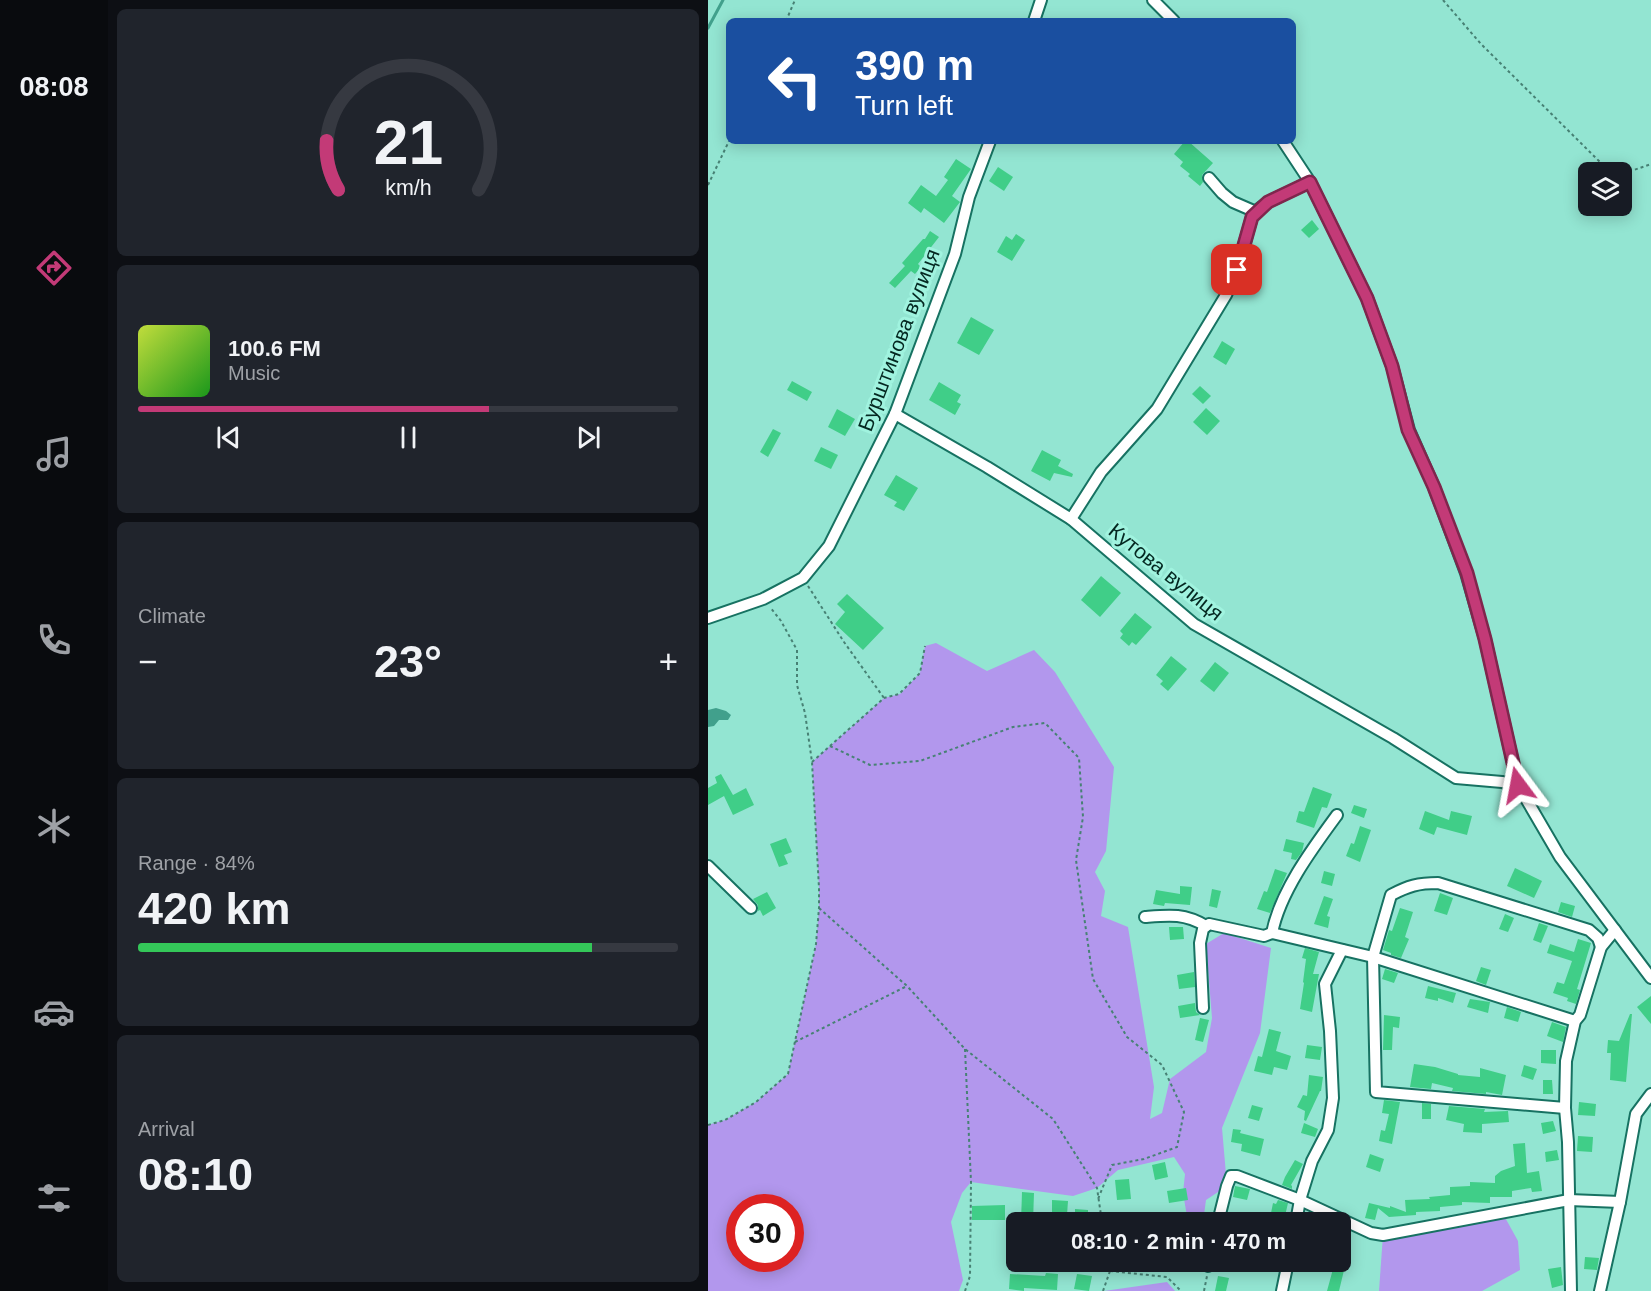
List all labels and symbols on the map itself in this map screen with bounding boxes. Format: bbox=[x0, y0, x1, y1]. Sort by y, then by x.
pin bbox=[1211, 244, 1262, 295]
street label: Бурштинова вулиця bbox=[853, 245, 944, 434]
street label: Кутова вулиця bbox=[1105, 519, 1228, 625]
position arrow bbox=[1486, 753, 1550, 817]
speed limit sign: 30 bbox=[726, 1194, 804, 1272]

